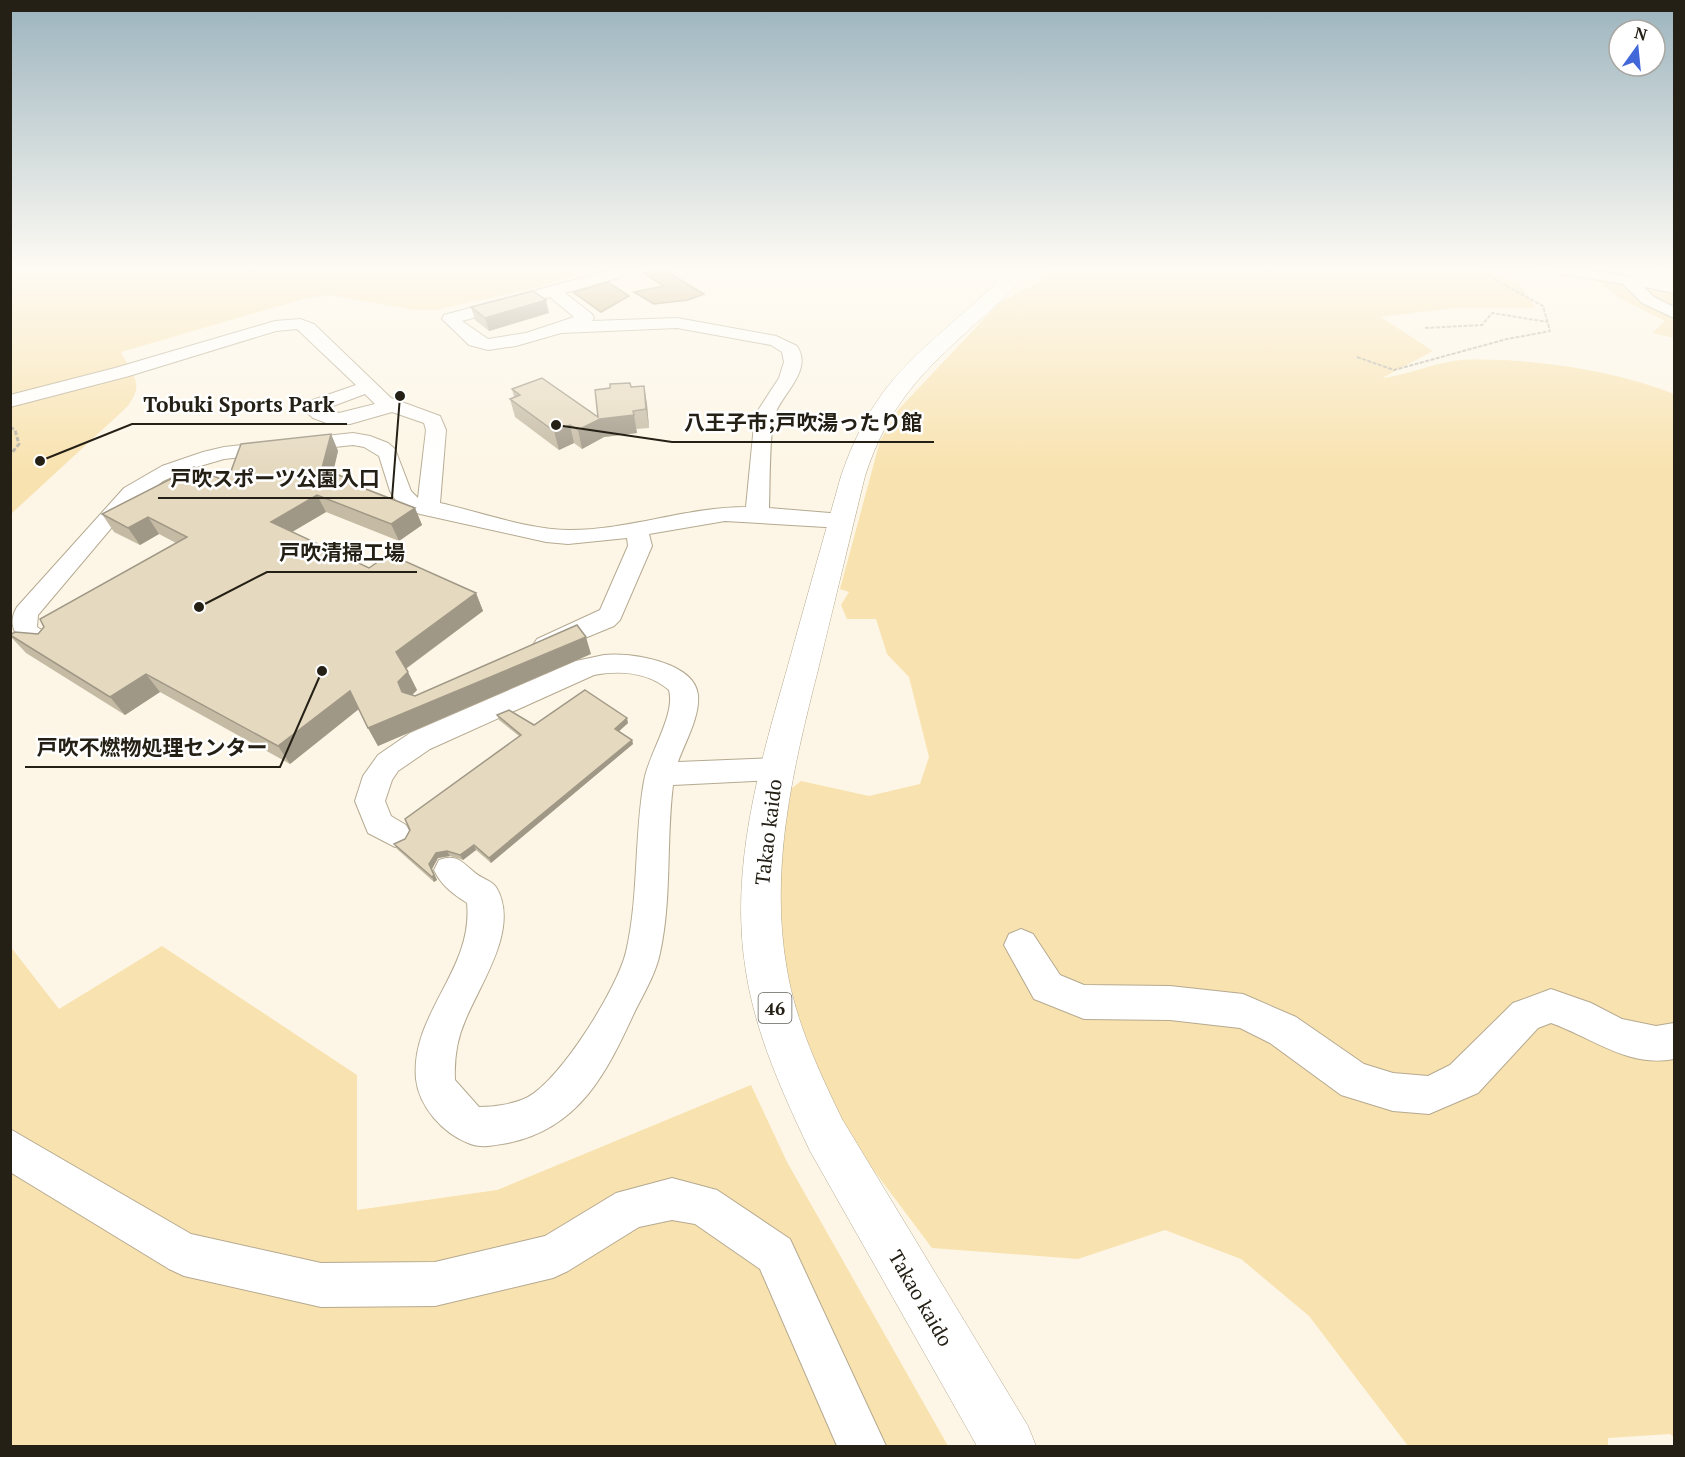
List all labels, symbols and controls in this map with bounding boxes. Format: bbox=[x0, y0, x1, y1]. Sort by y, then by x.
north arrow bbox=[1607, 18, 1667, 78]
text: N bbox=[1632, 21, 1650, 46]
callout: Tobuki Sports Park bbox=[132, 385, 347, 424]
text: Tobuki Sports Park bbox=[143, 390, 336, 418]
callout: 八王子市;戸吹湯ったり館 bbox=[672, 403, 934, 442]
text: 八王子市;戸吹湯ったり館 bbox=[684, 408, 922, 436]
callout: 戸吹スポーツ公園入口 bbox=[158, 459, 392, 498]
text: 戸吹スポーツ公園入口 bbox=[170, 464, 380, 492]
callout: 戸吹清掃工場 bbox=[267, 533, 417, 572]
text: 戸吹清掃工場 bbox=[279, 538, 405, 566]
callout: 戸吹不燃物処理センター bbox=[25, 728, 280, 767]
text: 戸吹不燃物処理センター bbox=[37, 733, 268, 761]
street label: Takao kaido bbox=[748, 777, 788, 887]
road number: 46 bbox=[758, 993, 792, 1023]
street label: Takao kaido bbox=[883, 1245, 959, 1351]

